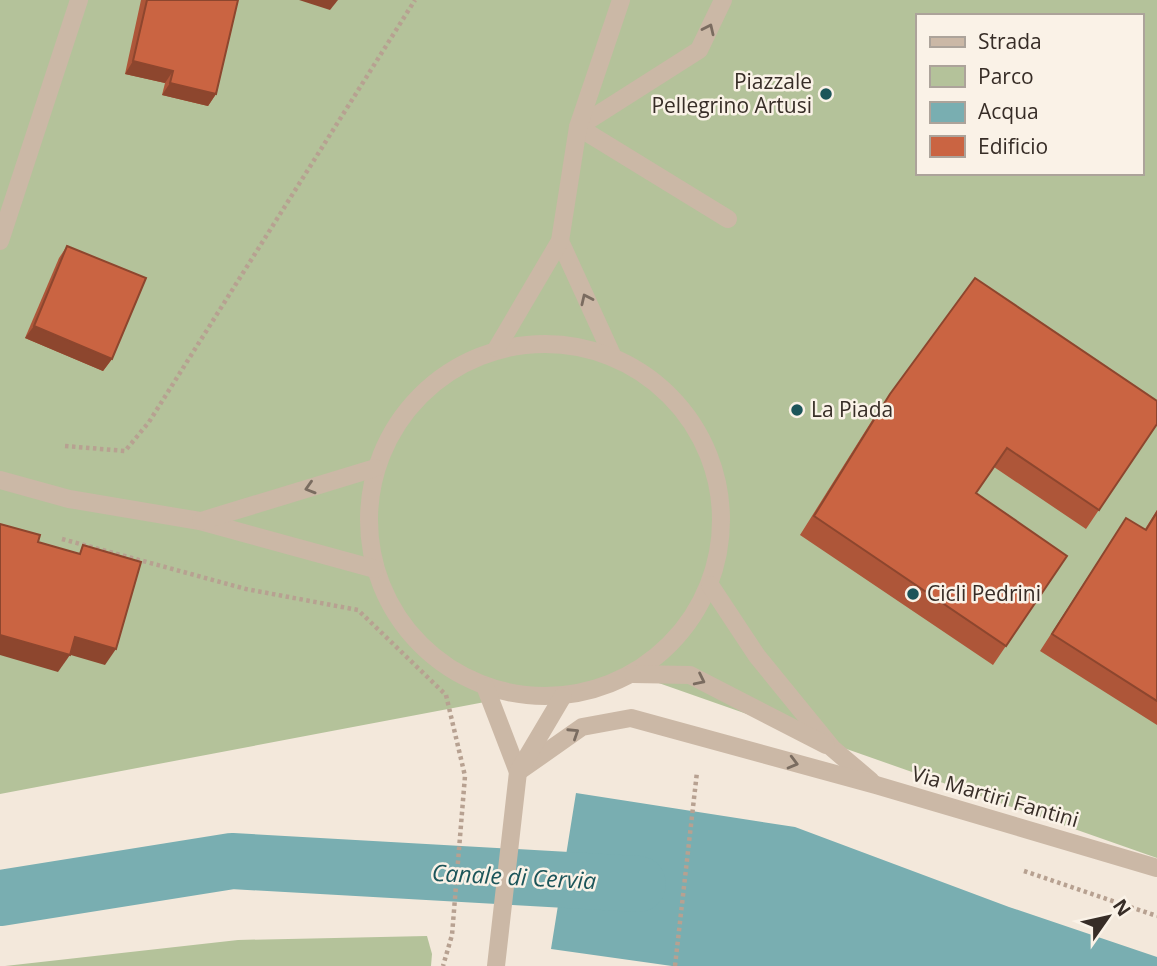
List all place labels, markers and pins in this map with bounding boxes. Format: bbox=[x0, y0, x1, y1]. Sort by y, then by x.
place label: Piazzale Pellegrino Artusi bbox=[651, 67, 812, 119]
marker: Piazzale Pellegrino Artusi bbox=[818, 86, 834, 102]
place label: La Piada bbox=[811, 395, 893, 423]
marker: La Piada bbox=[789, 402, 805, 418]
place label: Cicli Pedrini bbox=[927, 579, 1041, 607]
marker: Cicli Pedrini bbox=[905, 586, 921, 602]

